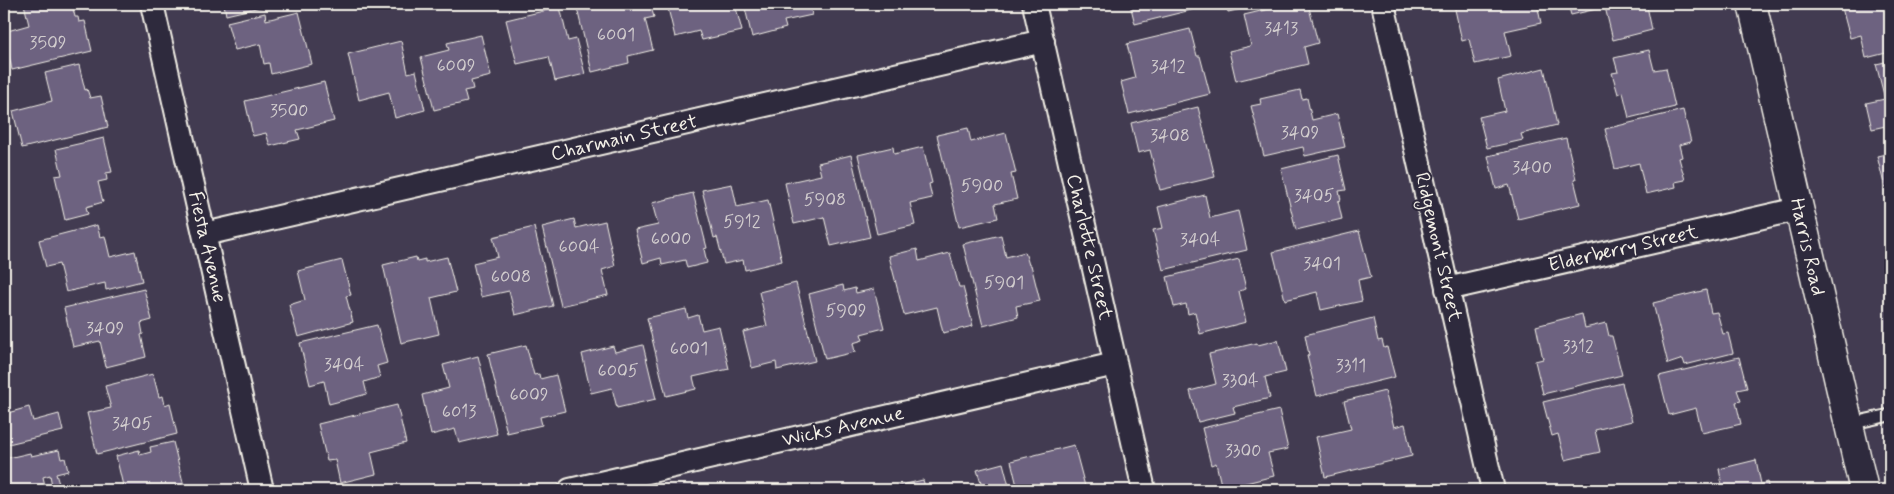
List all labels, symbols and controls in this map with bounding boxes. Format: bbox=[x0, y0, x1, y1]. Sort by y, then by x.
house number: 3413 bbox=[1264, 17, 1298, 41]
house number: 6001 bbox=[597, 23, 635, 47]
house number: 3509 bbox=[29, 31, 67, 55]
house number: 6009 bbox=[436, 54, 476, 78]
house number: 3412 bbox=[1151, 55, 1186, 79]
house number: 3500 bbox=[270, 99, 308, 123]
street label: Charmain Street bbox=[548, 108, 700, 168]
house number: 3409 bbox=[1281, 121, 1320, 145]
house number: 3408 bbox=[1150, 124, 1190, 148]
house number: 3400 bbox=[1512, 156, 1552, 180]
street label: Ridgemont Street bbox=[1407, 170, 1468, 325]
street label: Charlotte Street bbox=[1059, 171, 1119, 323]
house number: 5900 bbox=[961, 174, 1003, 198]
house number: 3405 bbox=[1294, 184, 1335, 208]
house number: 5908 bbox=[804, 188, 846, 212]
street label: Fiesta Avenue bbox=[181, 189, 233, 305]
street label: Harris Road bbox=[1783, 195, 1831, 299]
house number: 5912 bbox=[723, 210, 761, 234]
street label: Elderberry Street bbox=[1545, 219, 1701, 279]
house number: 6000 bbox=[651, 227, 691, 251]
house number: 3404 bbox=[1180, 228, 1220, 252]
house number: 6004 bbox=[559, 235, 599, 259]
house number: 3401 bbox=[1303, 252, 1341, 276]
house number: 6008 bbox=[491, 265, 531, 289]
house number: 5901 bbox=[984, 271, 1024, 295]
house number: 5909 bbox=[825, 299, 867, 323]
house number: 3409 bbox=[86, 317, 125, 341]
house number: 3312 bbox=[1562, 335, 1594, 359]
house number: 6001 bbox=[670, 337, 708, 361]
house number: 3404 bbox=[324, 353, 364, 377]
house number: 3311 bbox=[1336, 354, 1366, 378]
house number: 6005 bbox=[597, 359, 639, 383]
house number: 3304 bbox=[1221, 369, 1259, 393]
house number: 6009 bbox=[509, 383, 549, 407]
house number: 6013 bbox=[442, 400, 476, 424]
street label: Wicks Avenue bbox=[779, 400, 907, 454]
house number: 3405 bbox=[112, 412, 153, 436]
house number: 3300 bbox=[1225, 439, 1261, 463]

